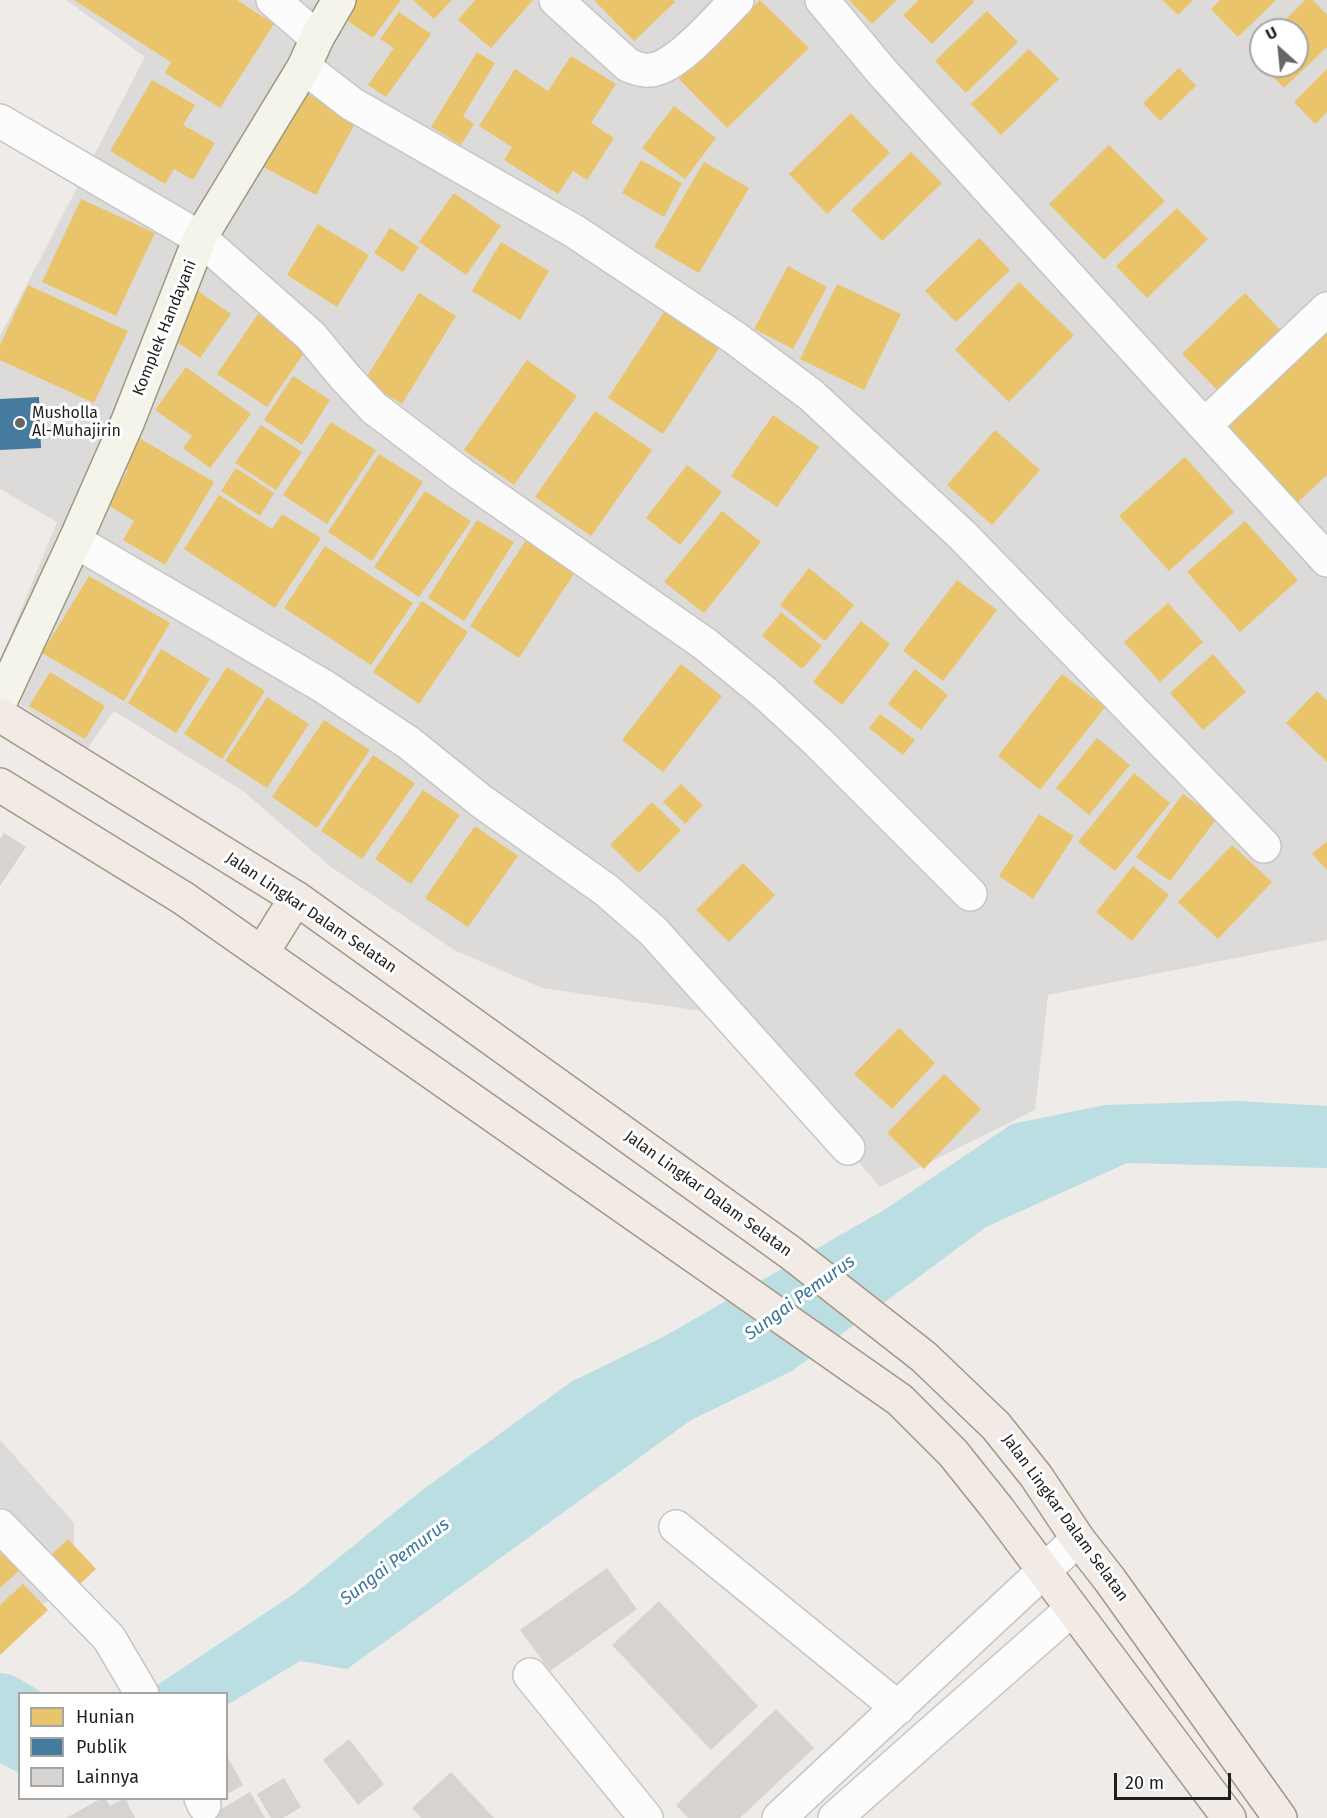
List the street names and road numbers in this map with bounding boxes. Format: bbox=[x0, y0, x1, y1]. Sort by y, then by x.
street label: Komplek Handayani bbox=[129, 257, 201, 399]
street label: Jalan Lingkar Dalam Selatan bbox=[222, 849, 400, 977]
street label: Jalan Lingkar Dalam Selatan bbox=[621, 1127, 795, 1261]
street label: Jalan Lingkar Dalam Selatan bbox=[998, 1431, 1132, 1605]

